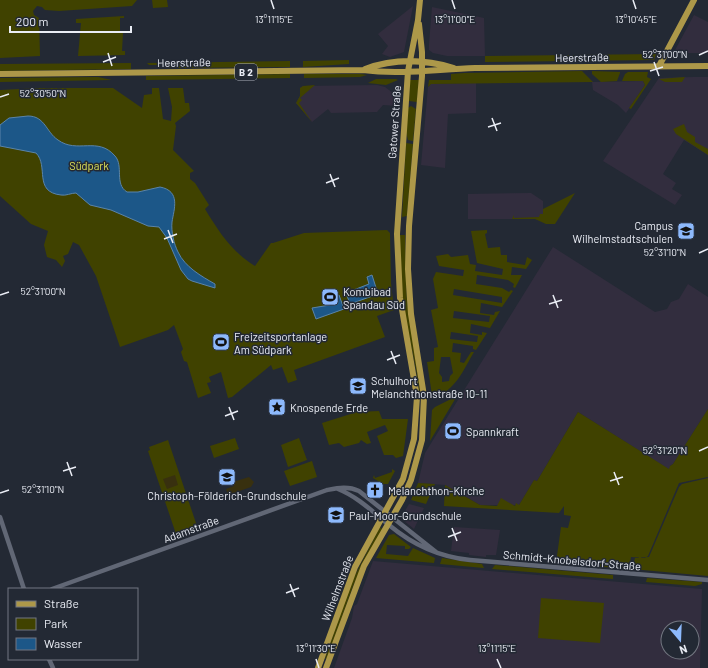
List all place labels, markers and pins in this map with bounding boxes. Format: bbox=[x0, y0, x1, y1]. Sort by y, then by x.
place label: Campus Wilhelmstadtschulen bbox=[573, 219, 673, 245]
school or university icon: Campus Wilhelmstadtschulen bbox=[676, 221, 696, 241]
place label: Kombibad Spandau Süd bbox=[343, 285, 405, 311]
sports icon: Kombibad Spandau Süd bbox=[320, 287, 340, 307]
place label: Freizeitsportanlage Am Südpark bbox=[234, 330, 327, 356]
sports icon: Freizeitsportanlage Am Südpark bbox=[211, 332, 231, 352]
place label: Schulhort Melanchthonstraße 10-11 bbox=[371, 374, 487, 400]
school or university icon: Schulhort Melanchthonstraße 10-11 bbox=[348, 376, 368, 396]
place icon: Knospende Erde bbox=[267, 397, 287, 417]
place label: Knospende Erde bbox=[290, 401, 368, 414]
sports icon: Spannkraft bbox=[443, 421, 463, 441]
place label: Spannkraft bbox=[466, 425, 519, 438]
school or university icon: Christoph-Földerich-Grundschule bbox=[217, 467, 237, 487]
church icon: Melanchthon-Kirche bbox=[365, 480, 385, 500]
place label: Melanchthon-Kirche bbox=[388, 484, 484, 497]
place label: Christoph-Földerich-Grundschule bbox=[147, 489, 307, 502]
school or university icon: Paul-Moor-Grundschule bbox=[326, 505, 346, 525]
place label: Paul-Moor-Grundschule bbox=[349, 509, 462, 522]

